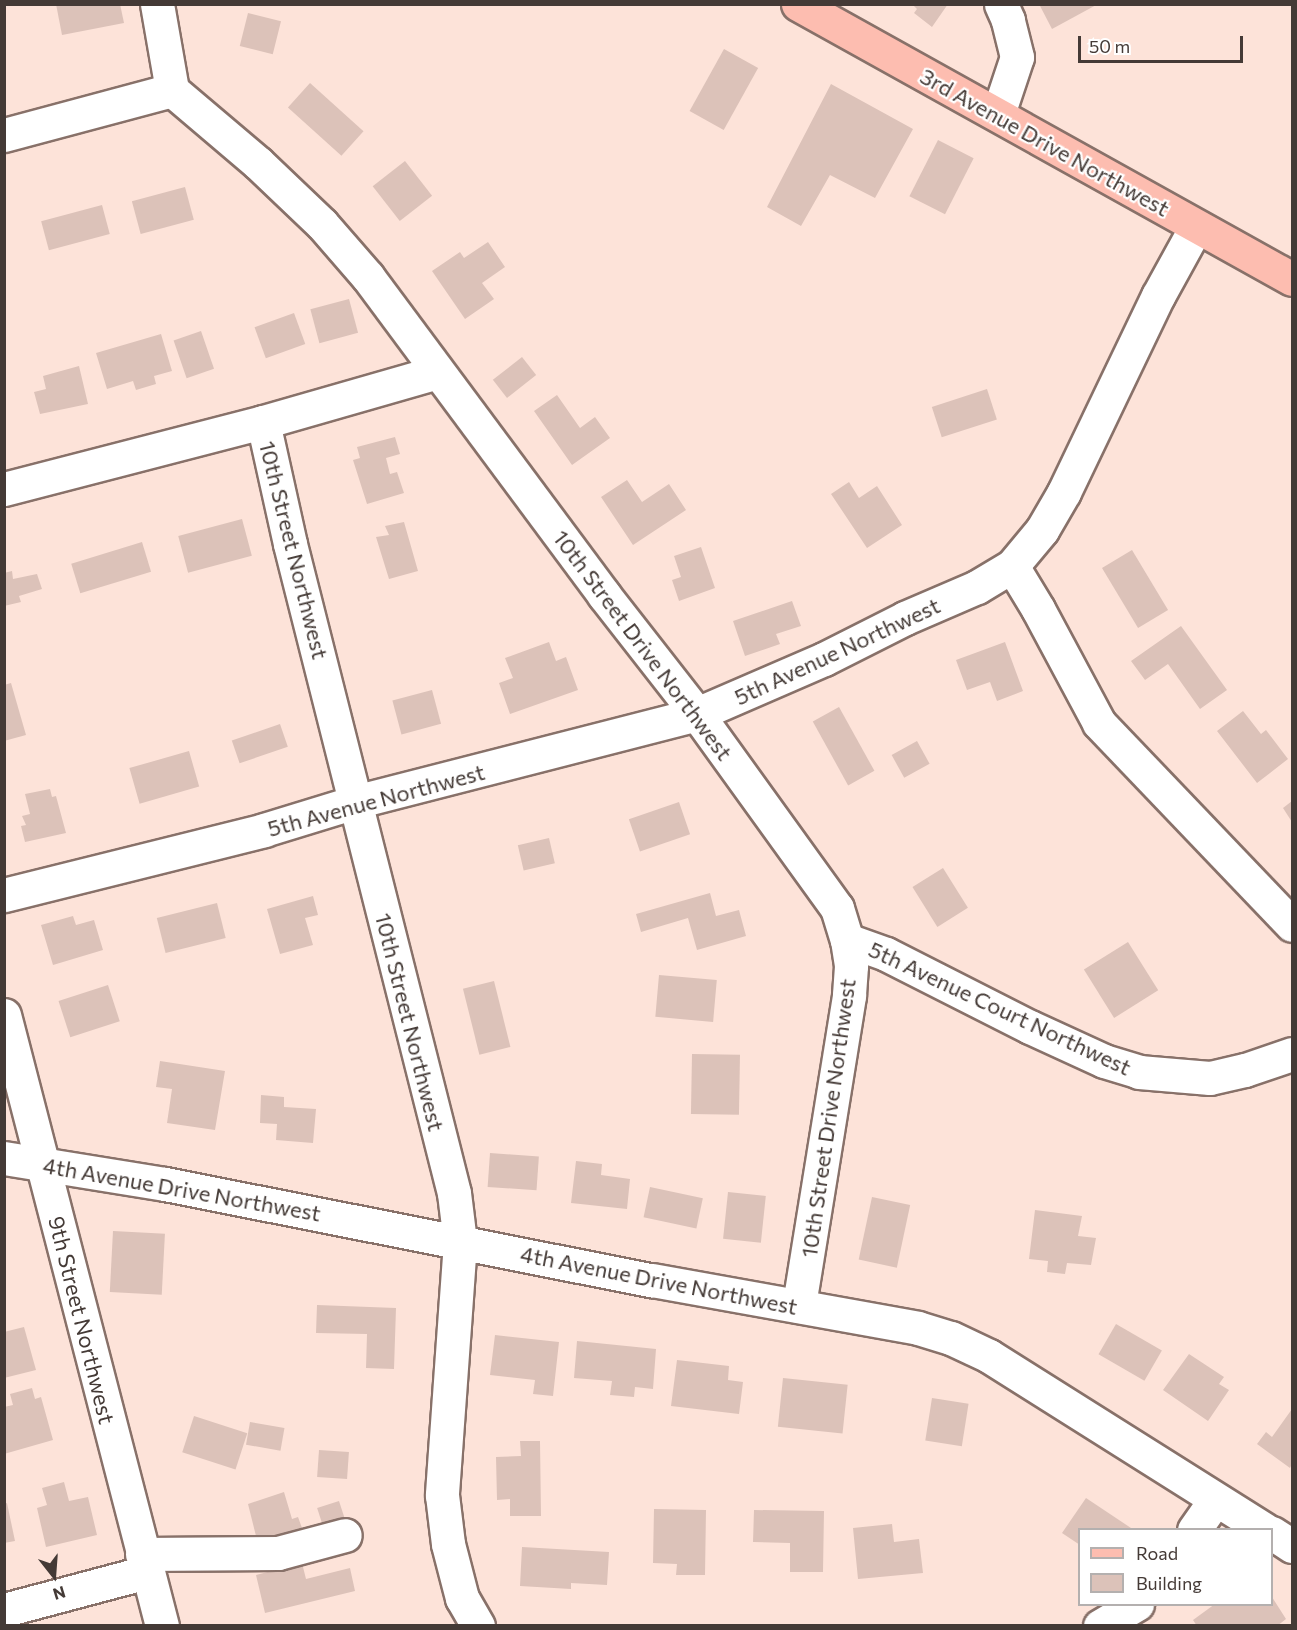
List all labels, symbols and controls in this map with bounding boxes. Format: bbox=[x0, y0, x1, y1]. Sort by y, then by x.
scale bar bbox=[1081, 24, 1246, 62]
text: 50 m bbox=[1089, 35, 1130, 57]
street label: 3rd Avenue Drive Northwest bbox=[916, 62, 1174, 222]
street label: 10th Street Northwest bbox=[254, 438, 334, 662]
street label: 10th Street Drive Northwest bbox=[548, 525, 738, 765]
street label: 5th Avenue Northwest bbox=[730, 592, 944, 710]
street label: 5th Avenue Northwest bbox=[265, 758, 487, 842]
street label: 10th Street Northwest bbox=[370, 910, 450, 1134]
street label: 5th Avenue Court Northwest bbox=[865, 936, 1135, 1080]
street label: 10th Street Drive Northwest bbox=[795, 977, 861, 1259]
street label: 4th Avenue Drive Northwest bbox=[41, 1152, 323, 1226]
street label: 9th Street Northwest bbox=[43, 1213, 121, 1427]
street label: 4th Avenue Drive Northwest bbox=[518, 1240, 800, 1320]
legend bbox=[1078, 1528, 1273, 1606]
text: Road bbox=[1136, 1542, 1178, 1564]
north arrow bbox=[24, 1546, 84, 1606]
text: Building bbox=[1136, 1572, 1202, 1594]
text: N bbox=[51, 1583, 68, 1605]

